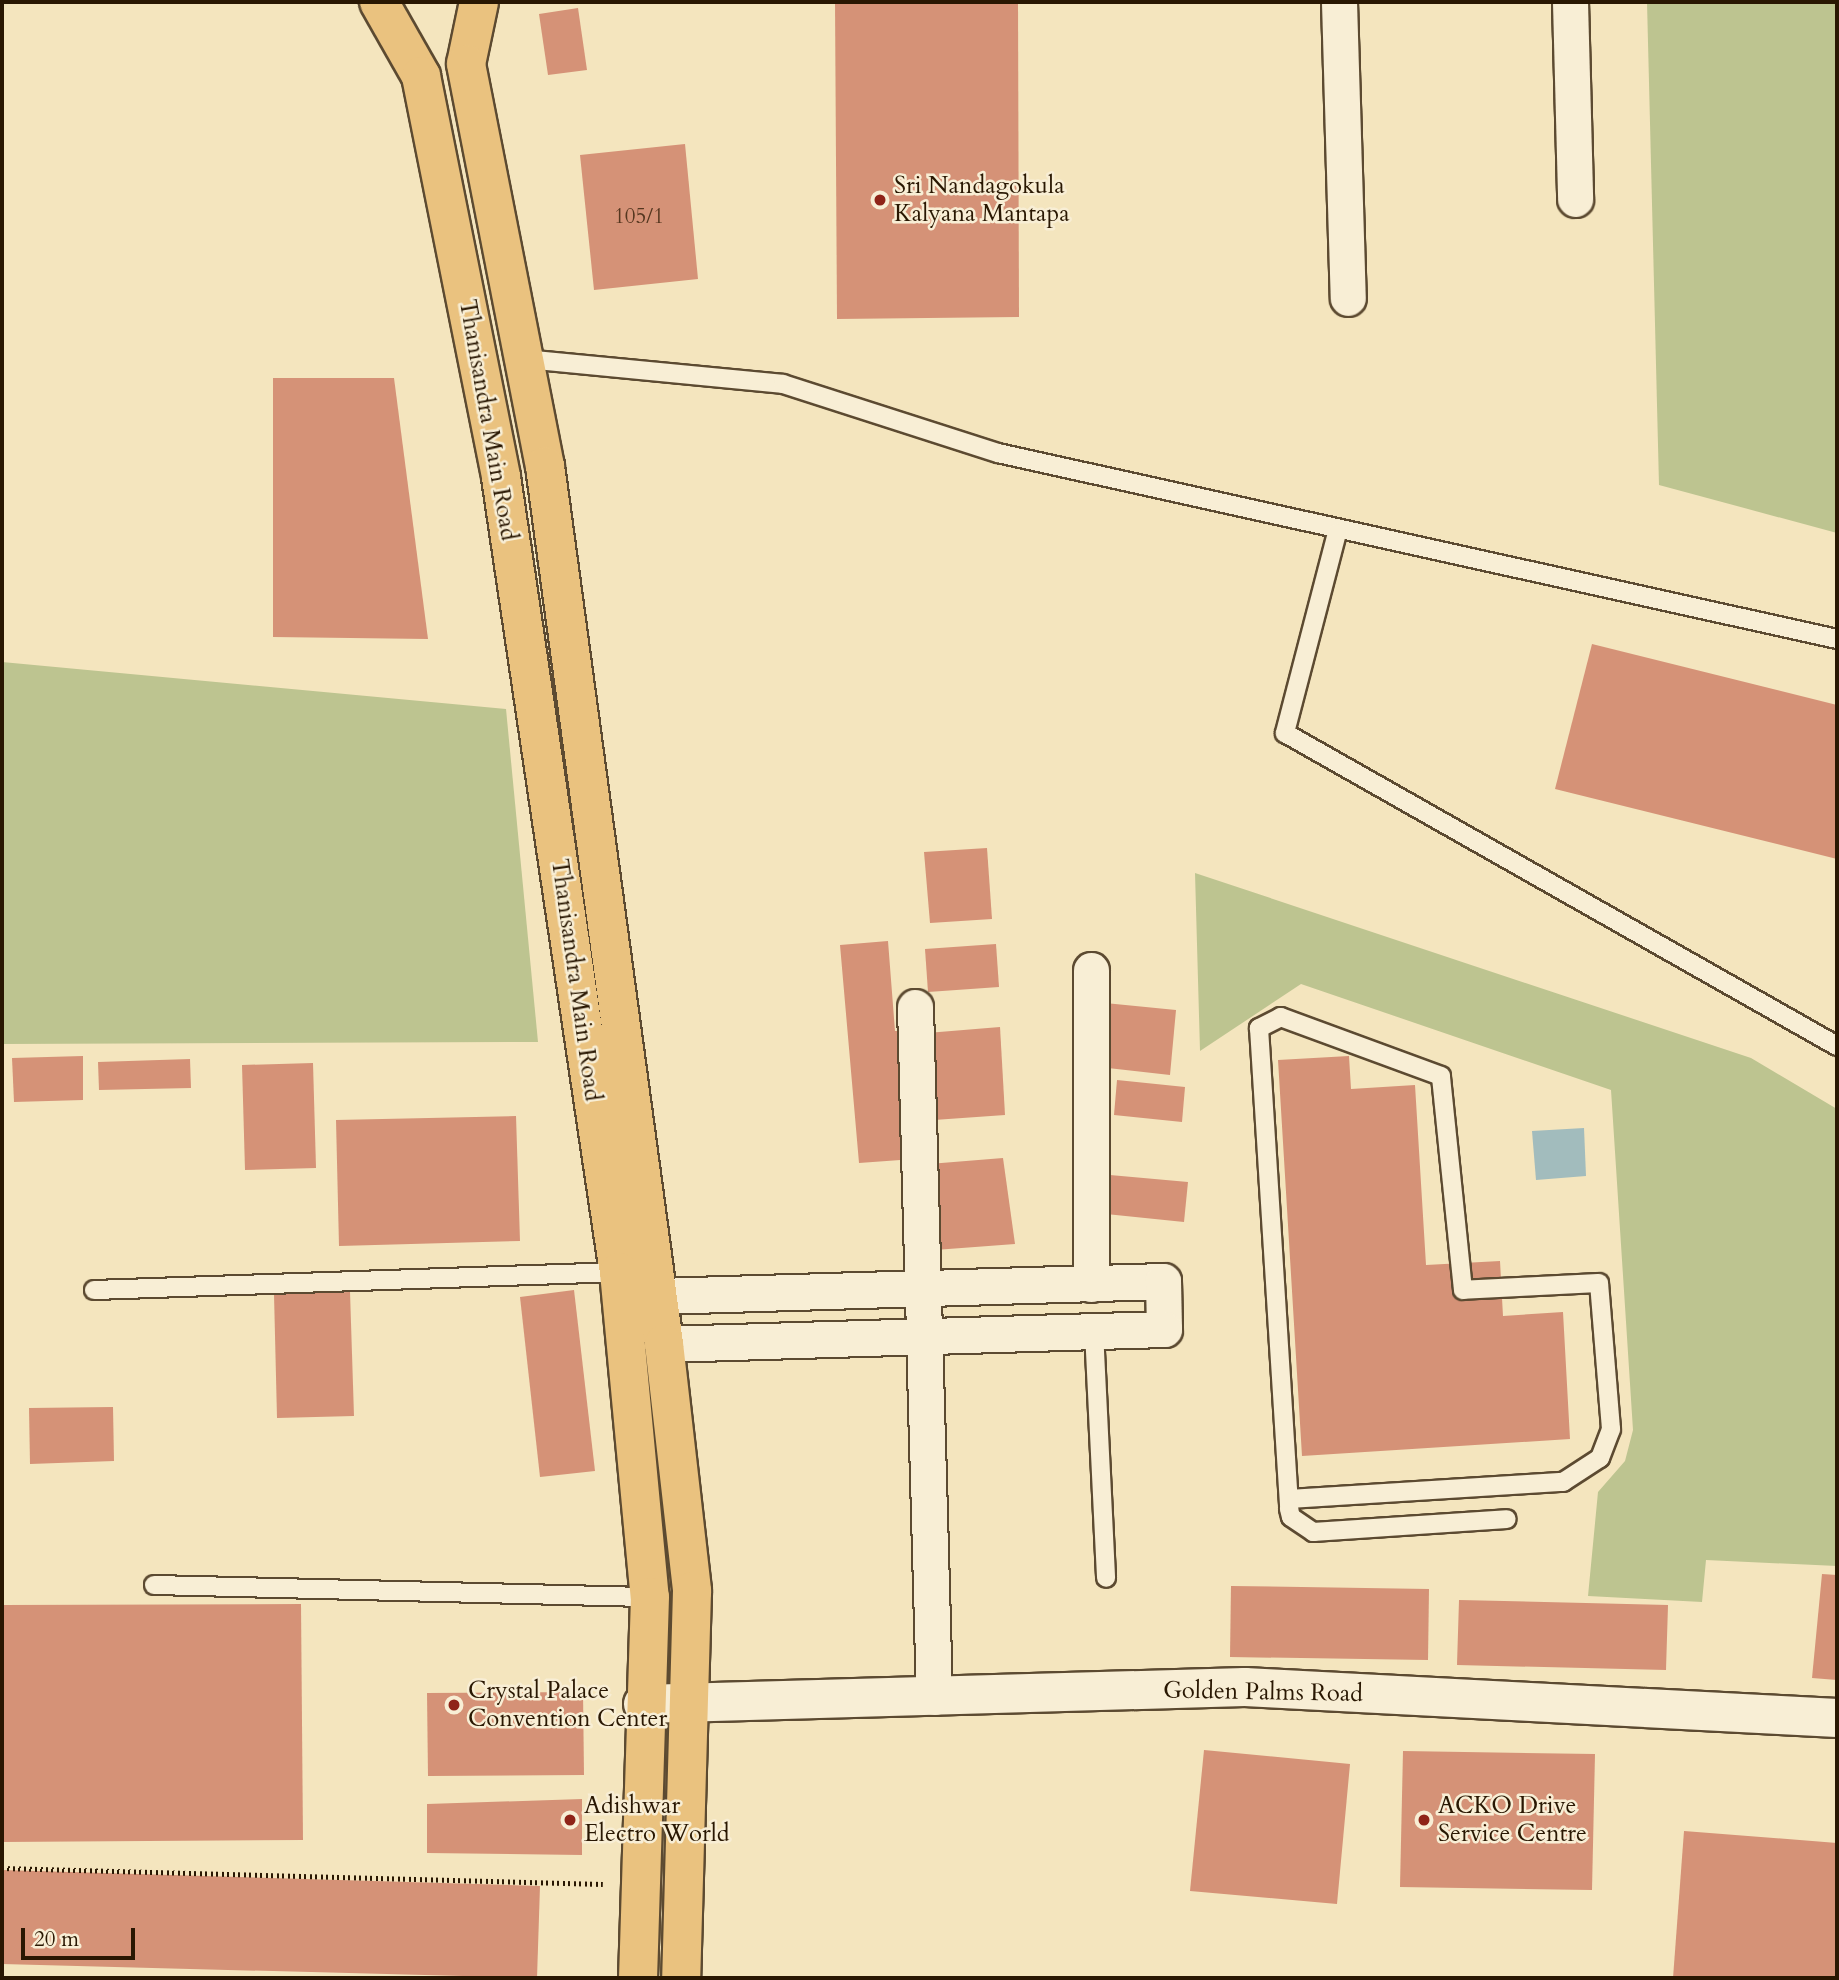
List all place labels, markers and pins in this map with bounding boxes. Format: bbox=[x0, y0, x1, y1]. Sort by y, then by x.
place label: Sri Nandagokula Kalyana Mantapa bbox=[894, 172, 1070, 228]
marker: Sri Nandagokula Kalyana Mantapa bbox=[872, 192, 888, 208]
place label: Crystal Palace Convention Center bbox=[468, 1677, 667, 1733]
marker: Crystal Palace Convention Center bbox=[446, 1697, 462, 1713]
place label: Adishwar Electro World bbox=[584, 1792, 730, 1848]
place label: ACKO Drive Service Centre bbox=[1438, 1792, 1587, 1848]
marker: Adishwar Electro World bbox=[562, 1812, 578, 1828]
marker: ACKO Drive Service Centre bbox=[1416, 1812, 1432, 1828]

